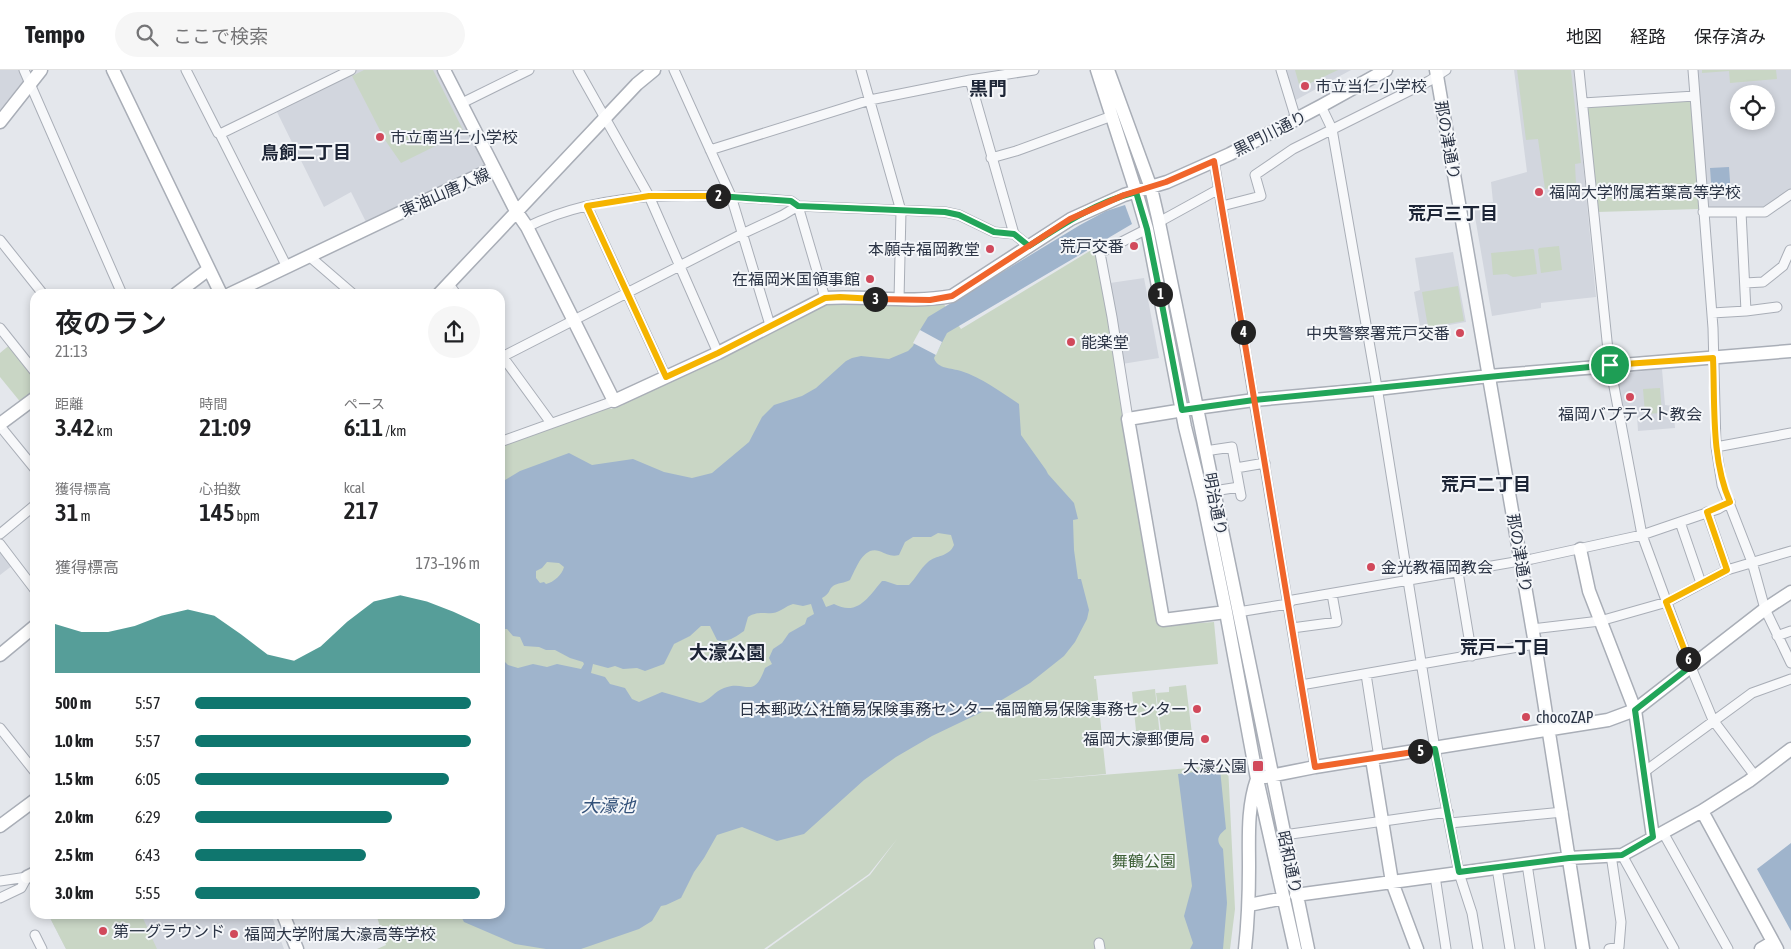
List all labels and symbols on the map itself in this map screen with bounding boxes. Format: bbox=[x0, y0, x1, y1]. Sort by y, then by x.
district label: 黒門 bbox=[969, 77, 1007, 99]
place label: 市立当仁小学校 bbox=[1315, 77, 1427, 95]
marker: 市立当仁小学校 bbox=[1299, 80, 1311, 92]
street label: 那の津通り bbox=[1432, 99, 1464, 181]
street label: 黒門川通り bbox=[1230, 107, 1310, 159]
place label: 市立南当仁小学校 bbox=[390, 128, 518, 146]
marker: 市立南当仁小学校 bbox=[374, 131, 386, 143]
district label: 鳥飼二丁目 bbox=[261, 142, 351, 163]
street label: 東油山唐人線 bbox=[397, 164, 493, 220]
place label: 福岡大学附属若葉高等学校 bbox=[1549, 183, 1741, 201]
pin: 2 bbox=[706, 184, 730, 208]
marker: 福岡大学附属若葉高等学校 bbox=[1533, 186, 1545, 198]
district label: 荒戸三丁目 bbox=[1408, 203, 1498, 224]
place label: 荒戸交番 bbox=[1060, 237, 1124, 255]
place label: 本願寺福岡教堂 bbox=[868, 240, 980, 258]
marker: 荒戸交番 bbox=[1128, 240, 1140, 252]
marker: 本願寺福岡教堂 bbox=[984, 243, 996, 255]
place label: 在福岡米国領事館 bbox=[732, 270, 860, 288]
marker: 在福岡米国領事館 bbox=[864, 273, 876, 285]
pin: 1 bbox=[1148, 282, 1172, 306]
pin: 3 bbox=[862, 286, 888, 312]
pin: 4 bbox=[1230, 320, 1256, 344]
place label: 中央警察署荒戸交番 bbox=[1306, 324, 1450, 342]
marker: 中央警察署荒戸交番 bbox=[1454, 327, 1466, 339]
place label: 能楽堂 bbox=[1081, 333, 1129, 351]
marker: 能楽堂 bbox=[1065, 336, 1077, 348]
pin bbox=[1589, 344, 1631, 386]
marker: 福岡バプテスト教会 bbox=[1624, 391, 1636, 403]
place label: 福岡バプテスト教会 bbox=[1558, 405, 1702, 423]
street label: 明治通り bbox=[1201, 471, 1231, 537]
district label: 荒戸二丁目 bbox=[1441, 474, 1531, 495]
street label: 那の津通り bbox=[1504, 512, 1536, 594]
place label: 金光教福岡教会 bbox=[1381, 558, 1493, 576]
marker: 金光教福岡教会 bbox=[1365, 561, 1377, 573]
district label: 荒戸一丁目 bbox=[1460, 637, 1550, 658]
district label: 大濠公園 bbox=[689, 641, 765, 663]
pin: 6 bbox=[1676, 646, 1700, 672]
place label: 日本郵政公社簡易保険事務センター福岡簡易保険事務センター bbox=[739, 700, 1187, 718]
marker: 日本郵政公社簡易保険事務センター福岡簡易保険事務センター bbox=[1191, 703, 1203, 715]
place label: chocoZAP bbox=[1536, 708, 1594, 726]
marker: chocoZAP bbox=[1520, 711, 1532, 723]
place label: 福岡大濠郵便局 bbox=[1083, 730, 1195, 748]
marker: 福岡大濠郵便局 bbox=[1199, 733, 1211, 745]
pin: 5 bbox=[1408, 738, 1432, 764]
place label: 大濠公園 bbox=[1183, 757, 1247, 775]
marker: 大濠公園 bbox=[1251, 759, 1265, 773]
water label: 大濠池 bbox=[581, 795, 637, 816]
street label: 昭和通り bbox=[1275, 829, 1305, 895]
park label: 舞鶴公園 bbox=[1112, 852, 1176, 870]
place label: 第一グラウンド bbox=[113, 922, 225, 940]
marker: 第一グラウンド bbox=[97, 925, 109, 937]
place label: 福岡大学附属大濠高等学校 bbox=[244, 925, 436, 943]
marker: 福岡大学附属大濠高等学校 bbox=[228, 928, 240, 940]

